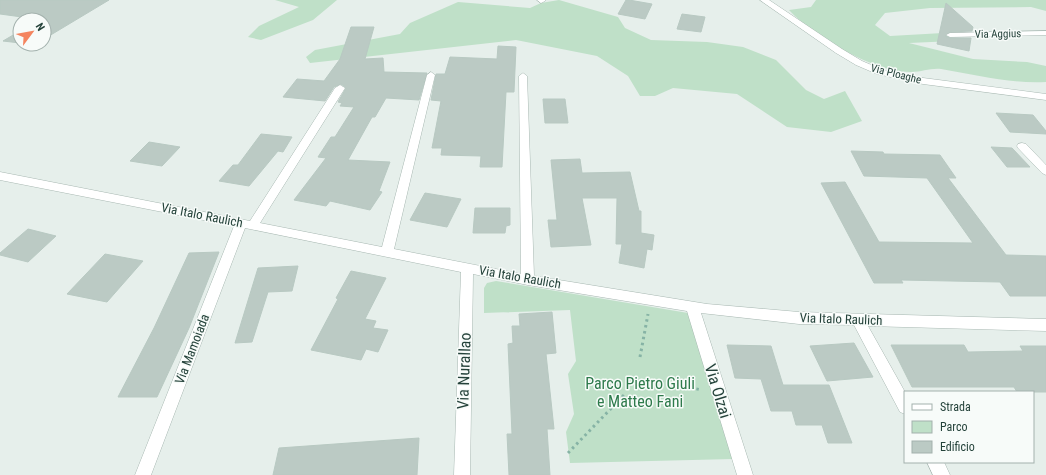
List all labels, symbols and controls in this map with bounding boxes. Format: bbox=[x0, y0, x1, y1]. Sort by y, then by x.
north arrow bbox=[12, 12, 52, 52]
text: N bbox=[33, 21, 47, 33]
street label: Via Aggius bbox=[975, 27, 1021, 41]
street label: Via Ploaghe bbox=[869, 61, 923, 87]
street label: Via Italo Raulich bbox=[160, 200, 244, 230]
street label: Via Italo Raulich bbox=[478, 262, 562, 292]
street label: Via Italo Raulich bbox=[799, 310, 883, 328]
street label: Via Mamoiada bbox=[172, 312, 212, 386]
street label: Via Nurallao bbox=[453, 332, 475, 410]
street label: Via Olzai bbox=[701, 362, 735, 420]
park label: Parco Pietro Giuli e Matteo Fani bbox=[585, 374, 695, 411]
legend bbox=[904, 391, 1034, 463]
text: Strada bbox=[940, 400, 971, 414]
text: Parco bbox=[940, 420, 967, 434]
text: Edificio bbox=[940, 440, 975, 454]

